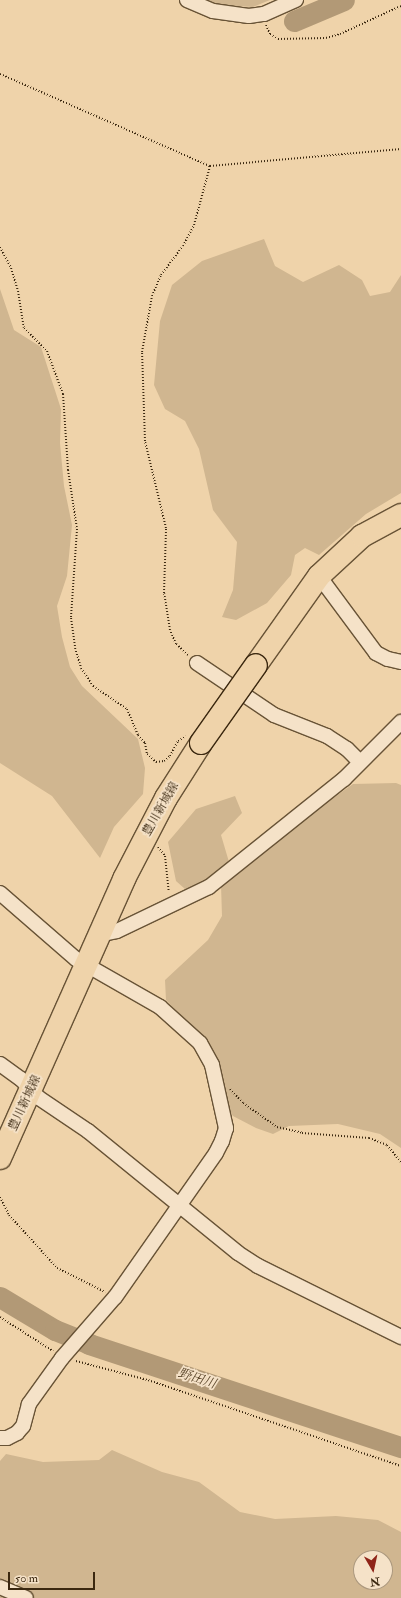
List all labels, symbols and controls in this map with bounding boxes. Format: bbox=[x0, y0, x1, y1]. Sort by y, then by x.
street label: 豊川新城線 bbox=[140, 779, 182, 839]
street label: 豊川新城線 bbox=[6, 1073, 44, 1133]
water label: 野田川 bbox=[176, 1366, 218, 1392]
north arrow bbox=[353, 1550, 393, 1590]
scale bar bbox=[10, 1564, 97, 1590]
text: 50 m bbox=[15, 1571, 38, 1586]
text: N bbox=[369, 1574, 381, 1589]

